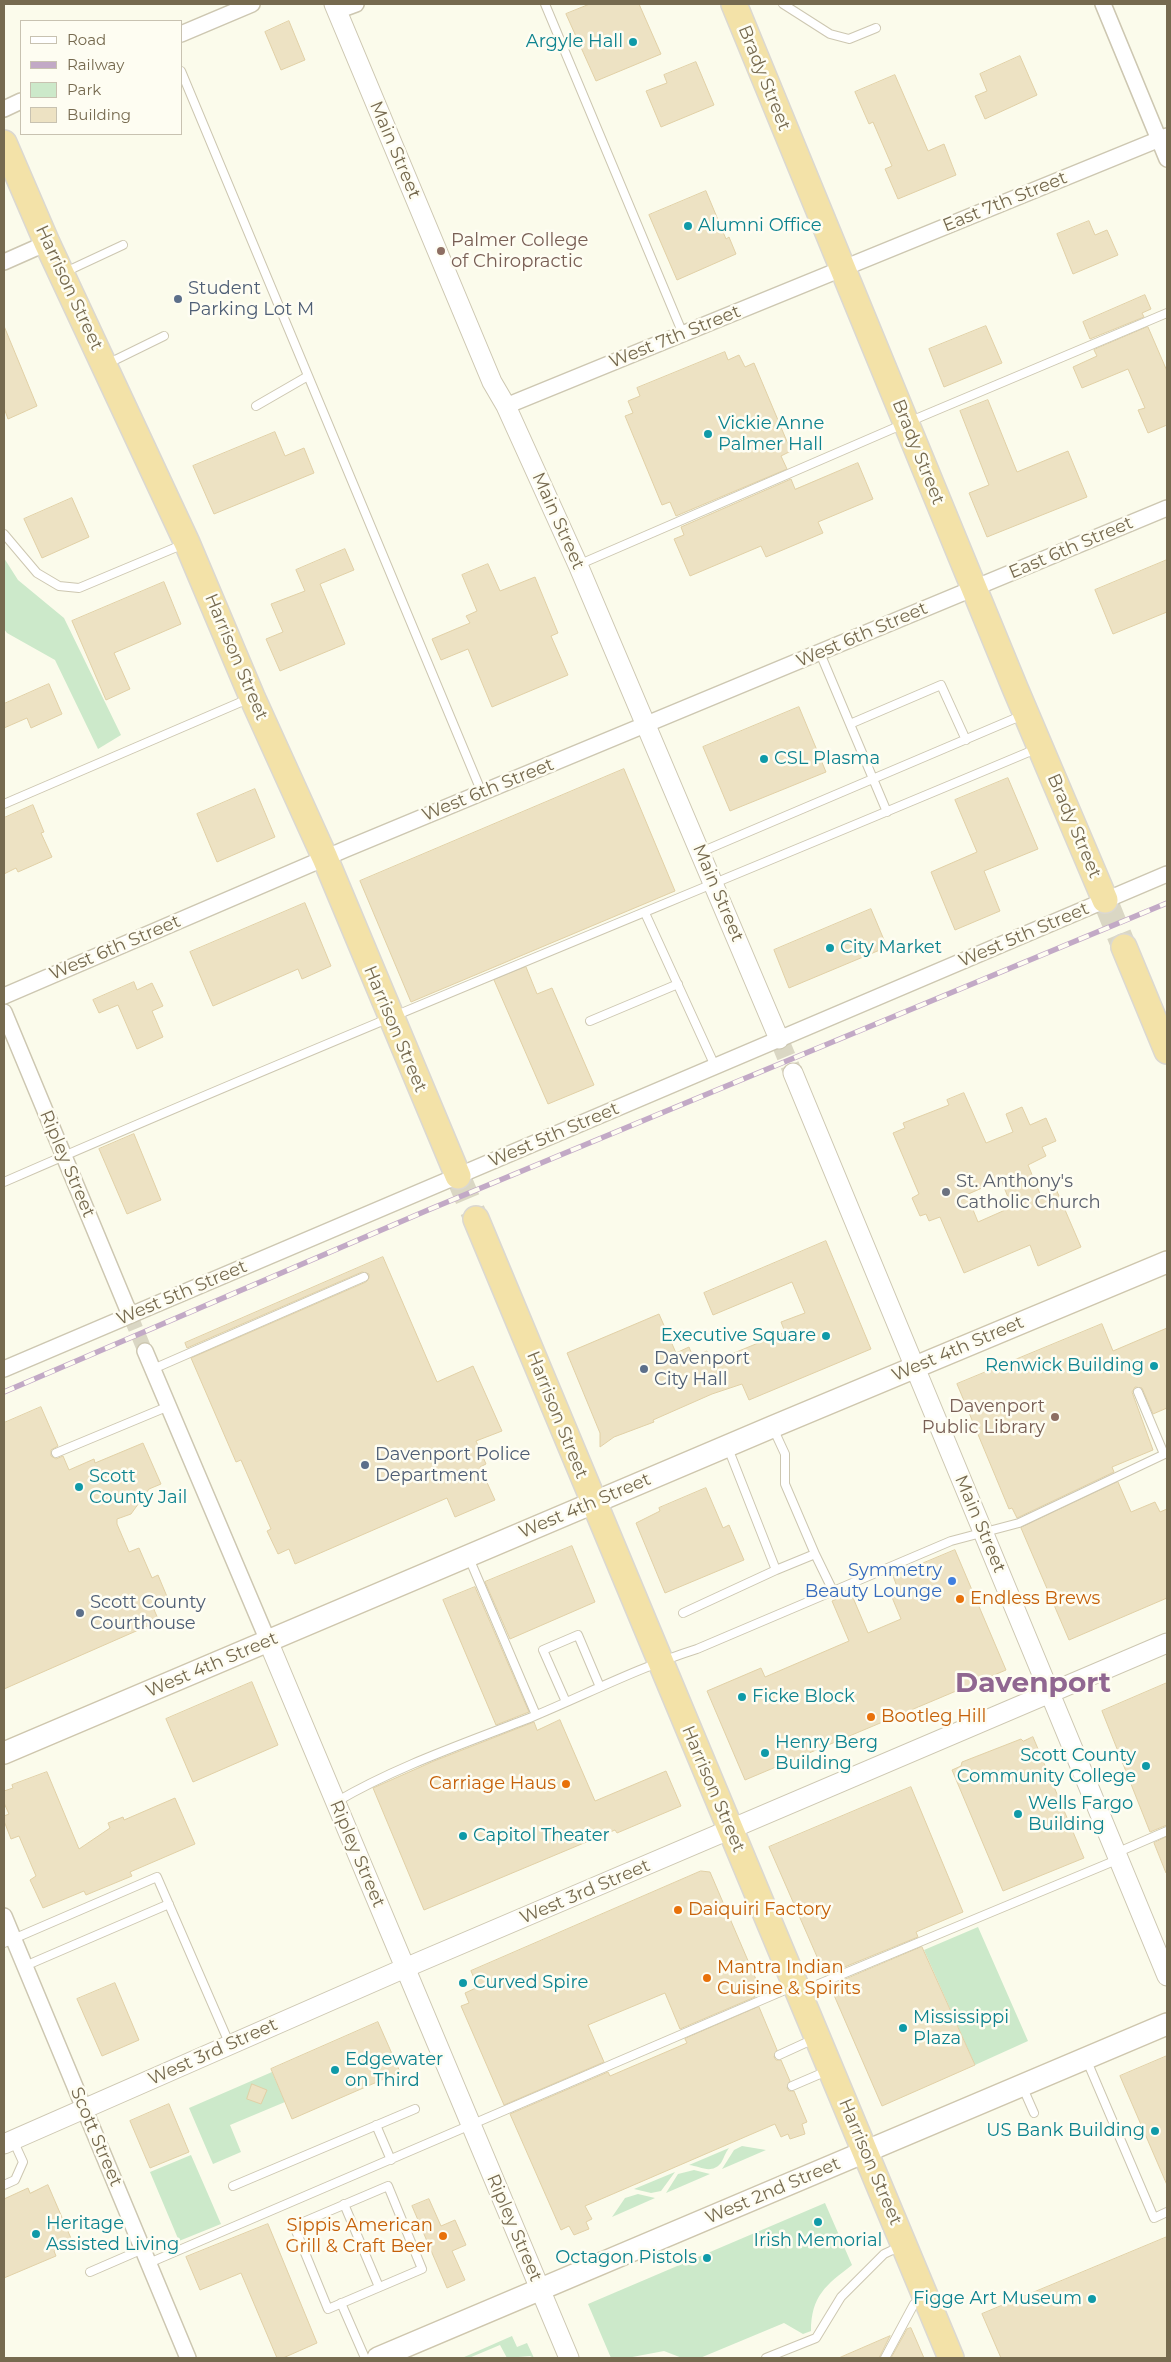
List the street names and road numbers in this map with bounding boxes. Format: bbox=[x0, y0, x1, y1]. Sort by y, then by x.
street label: Brady Street bbox=[733, 22, 795, 134]
street label: Main Street bbox=[365, 98, 425, 202]
street label: East 7th Street bbox=[940, 167, 1070, 237]
street label: Harrison Street bbox=[31, 222, 107, 354]
street label: West 7th Street bbox=[606, 301, 744, 373]
street label: Brady Street bbox=[887, 396, 949, 508]
street label: Main Street bbox=[527, 469, 589, 573]
street label: East 6th Street bbox=[1006, 512, 1136, 584]
street label: Harrison Street bbox=[200, 590, 272, 724]
street label: West 6th Street bbox=[793, 598, 931, 672]
street label: West 6th Street bbox=[419, 754, 557, 826]
street label: Brady Street bbox=[1042, 770, 1106, 882]
street label: Main Street bbox=[688, 841, 748, 945]
street label: West 5th Street bbox=[956, 898, 1092, 972]
street label: West 6th Street bbox=[46, 911, 184, 985]
street label: Harrison Street bbox=[359, 962, 431, 1096]
street label: West 5th Street bbox=[486, 1098, 622, 1172]
street label: Ripley Street bbox=[35, 1107, 99, 1221]
street label: West 5th Street bbox=[114, 1256, 250, 1330]
street label: West 4th Street bbox=[889, 1311, 1027, 1387]
street label: Harrison Street bbox=[522, 1348, 592, 1482]
street label: West 4th Street bbox=[516, 1468, 654, 1544]
street label: Main Street bbox=[950, 1472, 1010, 1576]
street label: West 4th Street bbox=[143, 1627, 281, 1703]
street label: Harrison Street bbox=[677, 1722, 749, 1856]
street label: Ripley Street bbox=[325, 1797, 389, 1911]
street label: West 3rd Street bbox=[517, 1855, 653, 1929]
street label: West 3rd Street bbox=[145, 2014, 281, 2090]
street label: Scott Street bbox=[65, 2084, 127, 2190]
street label: Harrison Street bbox=[834, 2095, 906, 2229]
street label: West 2nd Street bbox=[702, 2153, 844, 2229]
street label: Ripley Street bbox=[482, 2171, 546, 2285]

